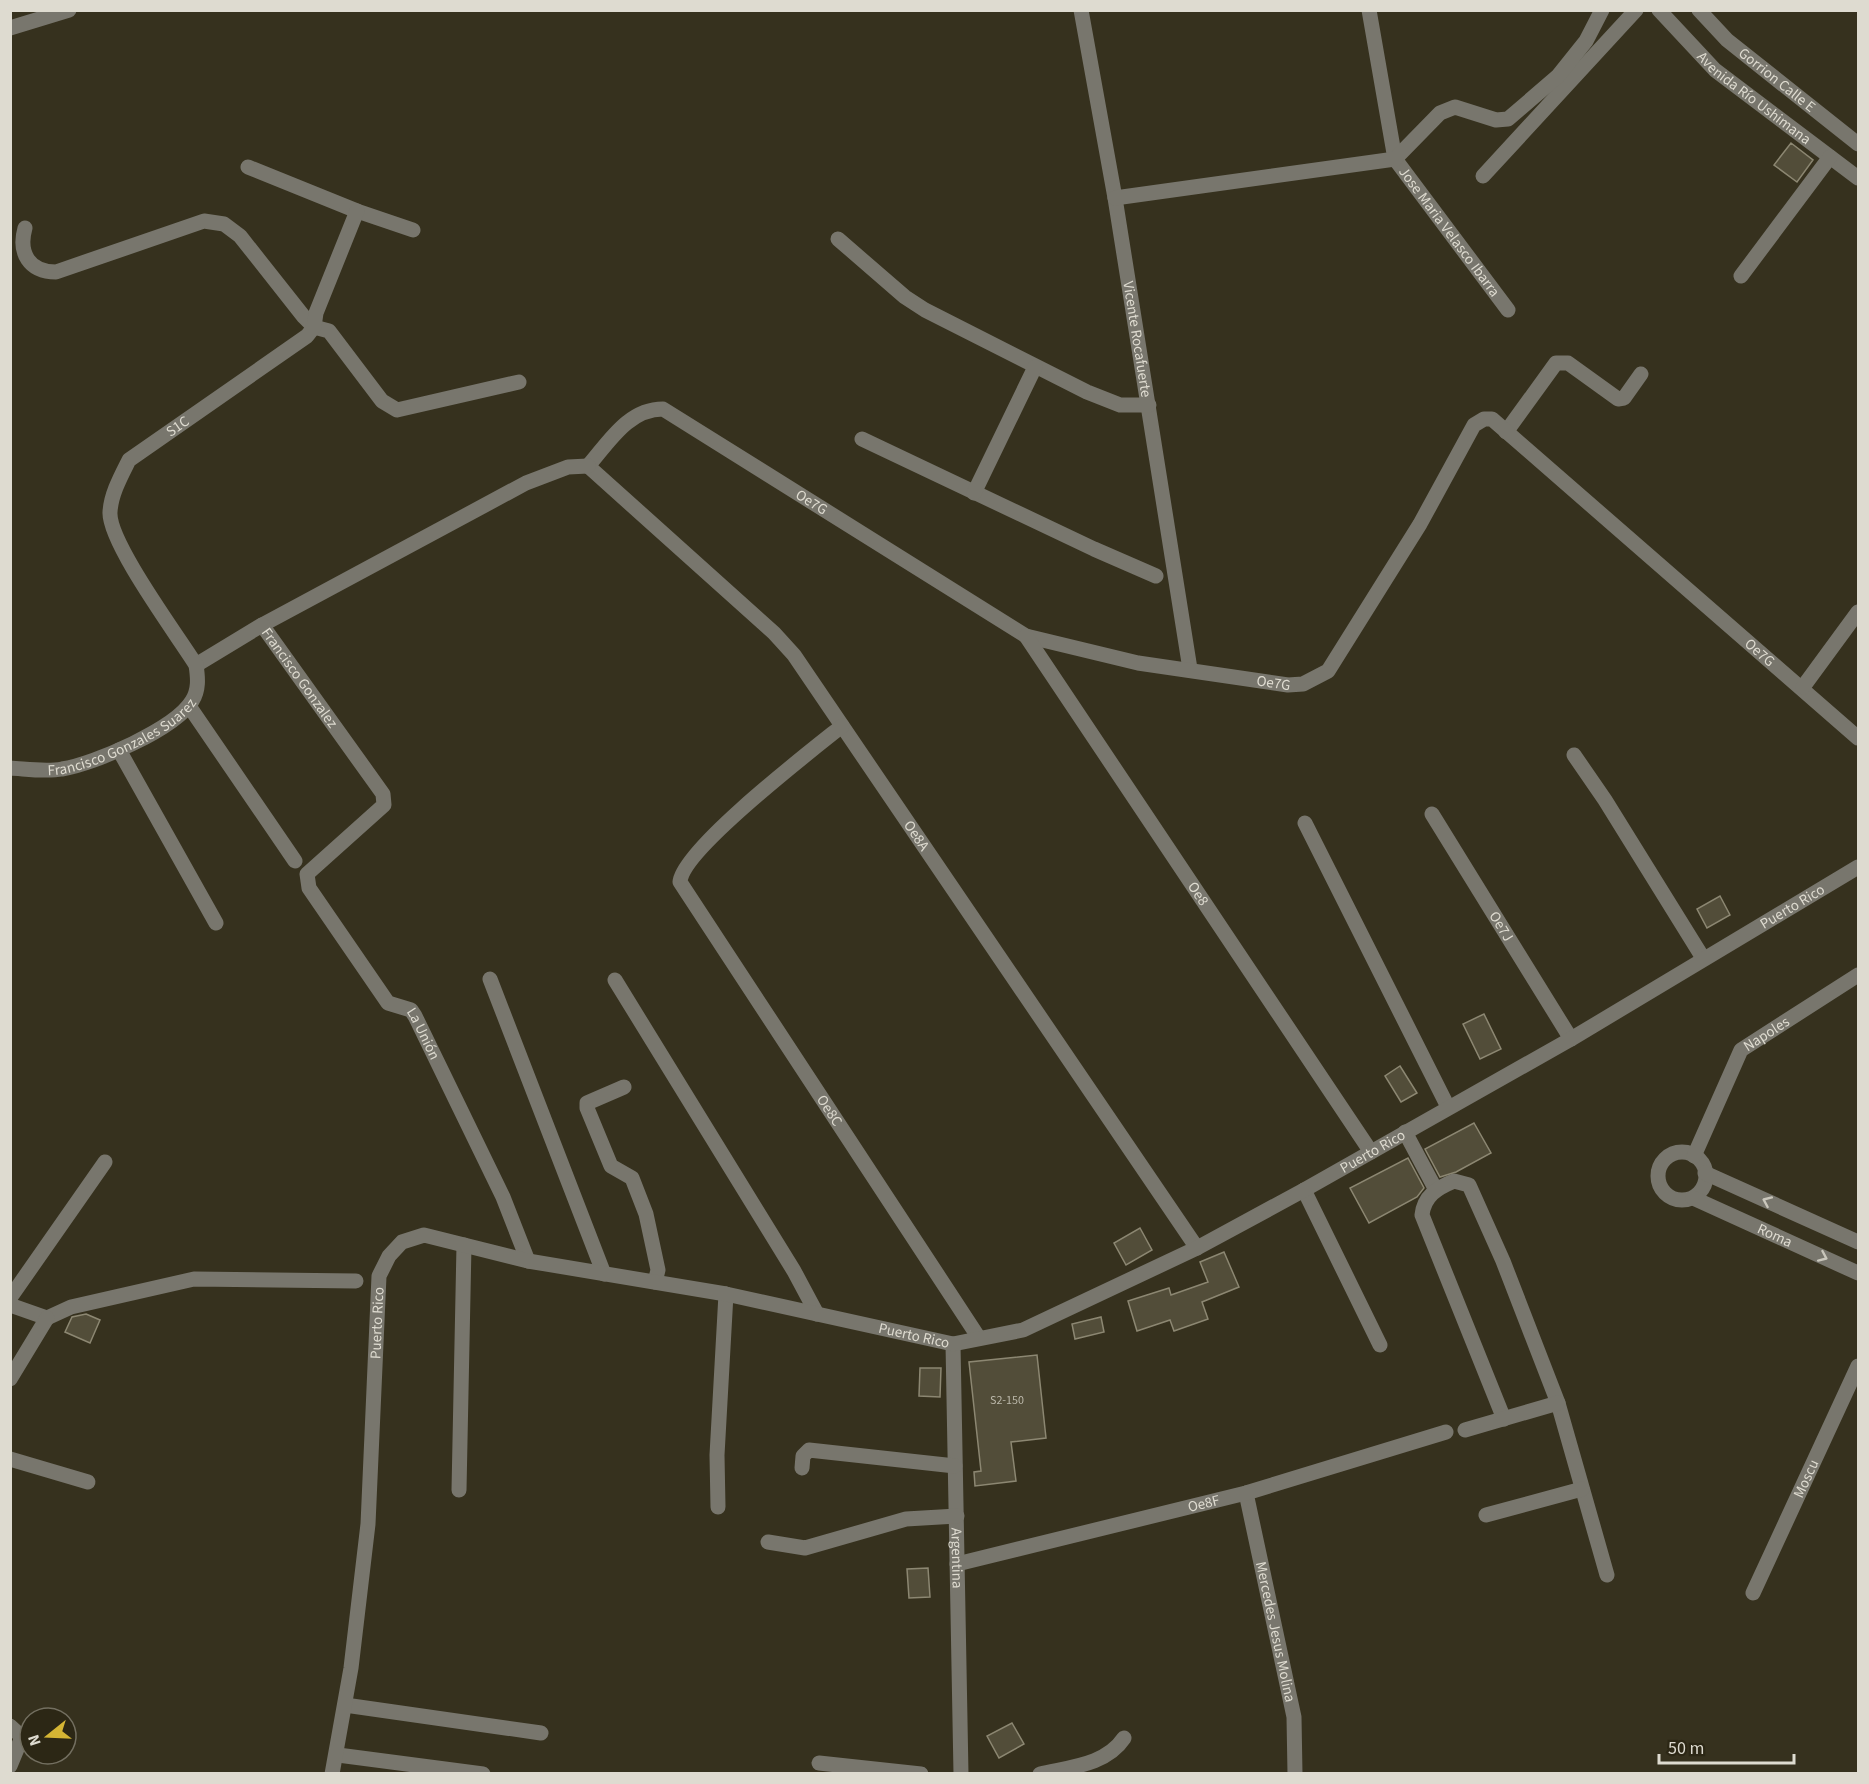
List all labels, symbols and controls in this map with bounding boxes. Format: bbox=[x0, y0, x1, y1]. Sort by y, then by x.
street label: Gorrion Calle E bbox=[1734, 43, 1820, 117]
street label: Avenida Río Ushimana bbox=[1692, 47, 1816, 150]
street label: Jose Maria Velasco Ibarra bbox=[1394, 162, 1505, 301]
street label: Vicente Rocafuerte bbox=[1118, 280, 1157, 399]
street label: S1C bbox=[162, 410, 194, 442]
street label: Oe7G bbox=[792, 484, 832, 520]
street label: Francisco Gonzalez bbox=[257, 623, 343, 732]
street label: Oe7G bbox=[1740, 633, 1780, 672]
street label: Oe7G bbox=[1255, 670, 1292, 696]
street label: Francisco Gonzales Suarez bbox=[47, 694, 201, 781]
street label: Oe8A bbox=[899, 816, 935, 856]
street label: Oe8 bbox=[1183, 878, 1214, 910]
street label: Puerto Rico bbox=[1756, 879, 1829, 934]
street label: Oe7J bbox=[1484, 907, 1519, 945]
street label: La Unión bbox=[402, 1003, 445, 1063]
street label: Napoles bbox=[1739, 1011, 1794, 1056]
street label: Oe8C bbox=[812, 1091, 848, 1130]
street label: Puerto Rico bbox=[1336, 1124, 1409, 1178]
one-way arrow bbox=[1762, 1196, 1773, 1208]
street label: Roma bbox=[1754, 1218, 1796, 1252]
one-way arrow bbox=[1816, 1249, 1827, 1261]
street label: Puerto Rico bbox=[365, 1286, 389, 1359]
street label: Puerto Rico bbox=[877, 1317, 952, 1353]
house number: S2-150 bbox=[990, 1392, 1024, 1409]
street label: Moscu bbox=[1788, 1456, 1824, 1501]
street label: Oe8F bbox=[1185, 1489, 1222, 1517]
street label: Argentina bbox=[946, 1527, 968, 1589]
street label: Mercedes Jesus Molina bbox=[1250, 1560, 1301, 1704]
north arrow bbox=[18, 1706, 78, 1766]
scale bar bbox=[1659, 1727, 1794, 1765]
text: N bbox=[23, 1732, 47, 1749]
text: 50 m bbox=[1668, 1736, 1704, 1761]

